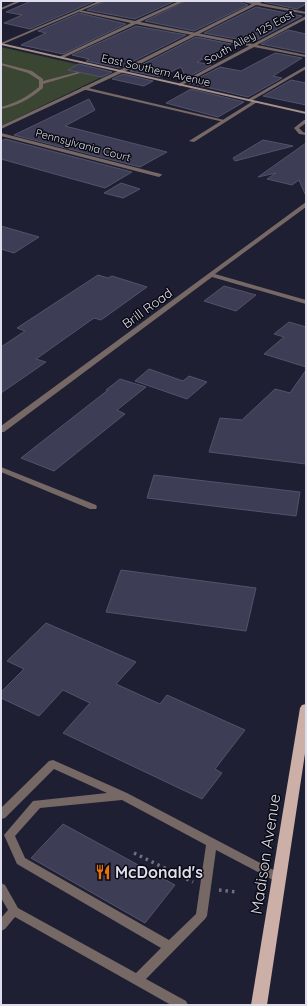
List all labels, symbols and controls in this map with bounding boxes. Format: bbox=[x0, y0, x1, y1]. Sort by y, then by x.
street label: South Alley 125 East bbox=[202, 6, 297, 67]
street label: East Southern Avenue bbox=[100, 51, 212, 89]
street label: Pennsylvania Court bbox=[34, 126, 132, 165]
street label: Brill Road bbox=[119, 284, 175, 332]
street label: Madison Avenue bbox=[246, 792, 284, 916]
place label: McDonald's bbox=[115, 862, 203, 882]
restaurant icon: McDonald's bbox=[94, 863, 112, 881]

